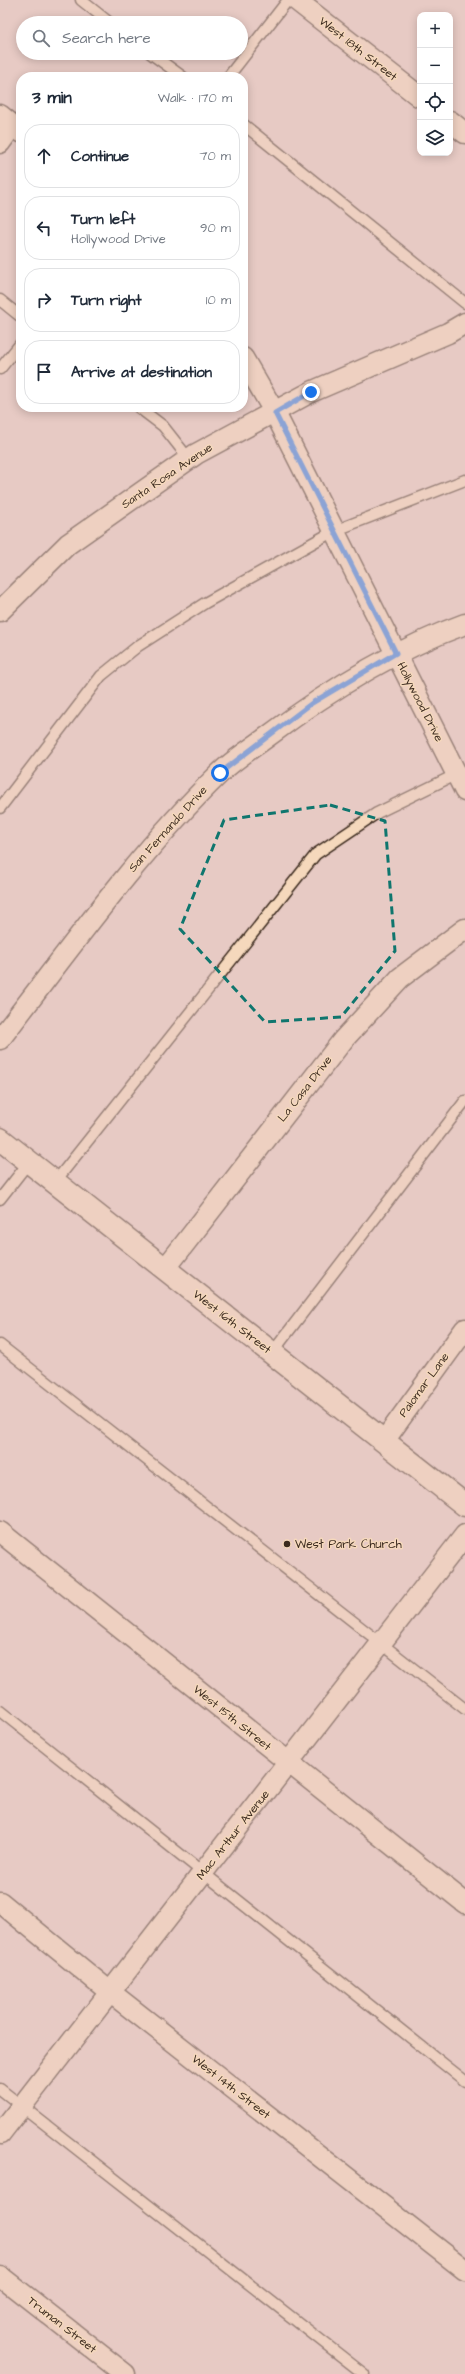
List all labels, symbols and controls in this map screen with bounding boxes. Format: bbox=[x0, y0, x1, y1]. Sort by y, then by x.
map controls bbox=[417, 12, 453, 156]
button: + bbox=[417, 12, 453, 48]
street label: West 18th Street bbox=[315, 13, 401, 85]
search box bbox=[16, 16, 248, 60]
icon: search bbox=[30, 27, 52, 49]
text: Search here bbox=[62, 28, 151, 49]
button: − bbox=[417, 48, 453, 84]
button: locate bbox=[417, 84, 453, 120]
text: 3 min bbox=[32, 86, 72, 110]
text: Walk · 170 m bbox=[158, 89, 232, 107]
button: layers bbox=[417, 120, 453, 156]
icon: ahead bbox=[33, 145, 55, 167]
text: Continue bbox=[71, 146, 129, 167]
text: 70 m bbox=[199, 147, 231, 165]
text: Turn left bbox=[71, 209, 135, 230]
icon: left bbox=[33, 217, 55, 239]
text: 90 m bbox=[200, 219, 231, 237]
text: Hollywood Drive bbox=[71, 230, 166, 248]
icon: right bbox=[33, 289, 55, 311]
text: Turn right bbox=[71, 290, 142, 311]
text: 10 m bbox=[206, 291, 231, 309]
icon: arrive bbox=[33, 361, 55, 383]
text: Arrive at destination bbox=[71, 362, 212, 383]
route end bbox=[302, 383, 320, 401]
street label: Santa Rosa Avenue bbox=[118, 439, 216, 513]
street label: Hollywood Drive bbox=[392, 659, 448, 746]
route start bbox=[211, 764, 229, 782]
street label: San Fernando Drive bbox=[125, 782, 212, 876]
street label: La Casa Drive bbox=[274, 1052, 337, 1126]
street label: West 16th Street bbox=[189, 1286, 275, 1358]
street label: Palomar Lane bbox=[395, 1349, 454, 1421]
place label: West Park Church bbox=[295, 1536, 402, 1553]
marker: West Park Church bbox=[282, 1539, 292, 1549]
street label: West 15th Street bbox=[189, 1681, 275, 1755]
street label: Mac Arthur Avenue bbox=[192, 1786, 274, 1884]
street label: West 14th Street bbox=[188, 2051, 274, 2123]
street label: Truman Street bbox=[24, 2293, 100, 2357]

